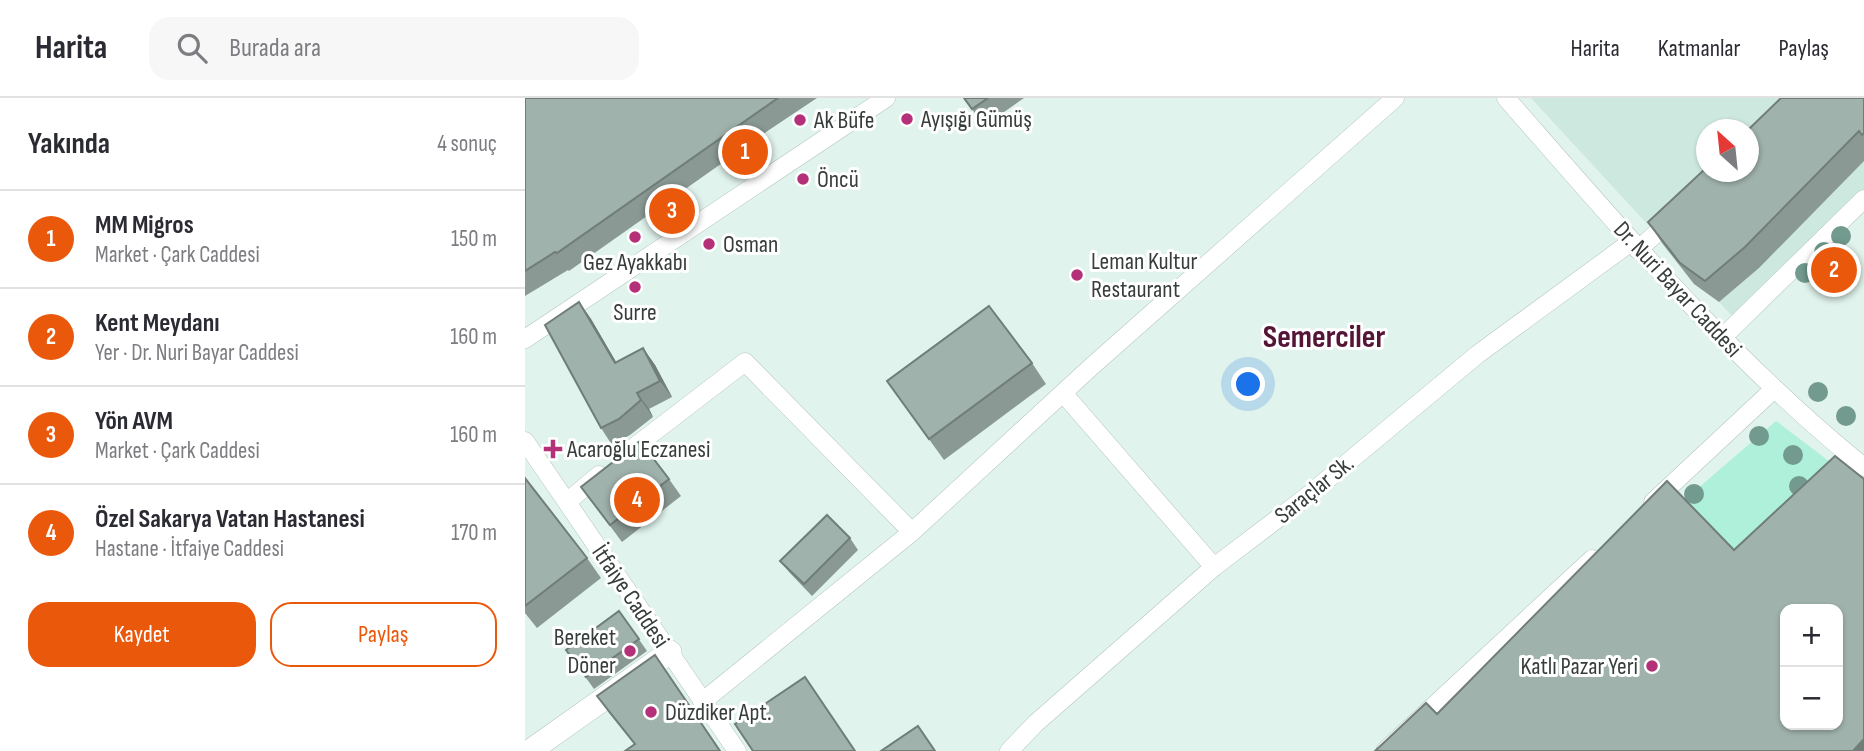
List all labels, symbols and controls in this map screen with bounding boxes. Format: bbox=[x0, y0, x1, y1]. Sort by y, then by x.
search box bbox=[149, 17, 639, 80]
text: Harita bbox=[35, 28, 107, 68]
icon: search bbox=[173, 29, 211, 67]
text: Burada ara bbox=[229, 33, 321, 64]
text: Harita bbox=[1570, 34, 1620, 63]
text: Katmanlar bbox=[1658, 34, 1741, 63]
text: Paylaş bbox=[1779, 34, 1829, 63]
place label: Ayışığı Gümüş bbox=[920, 105, 1032, 134]
place label: Ak Büfe bbox=[813, 106, 874, 135]
marker: Ayışığı Gümüş bbox=[899, 111, 915, 127]
marker: Ak Büfe bbox=[792, 112, 808, 128]
north arrow bbox=[1696, 119, 1759, 182]
text: Yakında bbox=[28, 126, 110, 162]
pin: 1 bbox=[722, 126, 768, 178]
text: 4 sonuç bbox=[437, 130, 497, 158]
place label: Öncü bbox=[817, 165, 859, 194]
marker: Öncü bbox=[795, 171, 811, 187]
pin: 3 bbox=[649, 185, 695, 237]
text: MM Migros bbox=[95, 210, 194, 241]
street label: Dr. Nuri Bayar Caddesi bbox=[1607, 215, 1748, 363]
text: 1 bbox=[46, 225, 56, 253]
text: 150 m bbox=[451, 225, 497, 253]
marker: Gez Ayakkabı bbox=[627, 229, 643, 245]
place label: Osman bbox=[723, 230, 778, 259]
marker: Osman bbox=[701, 236, 717, 252]
text: Market · Çark Caddesi bbox=[95, 241, 260, 269]
pin: 2 bbox=[1811, 244, 1857, 296]
place label: Leman Kultur Restaurant bbox=[1091, 247, 1197, 304]
place label: Gez Ayakkabı bbox=[583, 248, 687, 277]
marker: Leman Kultur Restaurant bbox=[1069, 267, 1085, 283]
marker: Surre bbox=[627, 279, 643, 295]
place label: Surre bbox=[613, 298, 657, 327]
text: Kent Meydanı bbox=[95, 308, 220, 339]
district label: Semerciler bbox=[1263, 318, 1385, 357]
text: 2 bbox=[46, 323, 56, 351]
text: 160 m bbox=[450, 323, 497, 351]
text: Yer · Dr. Nuri Bayar Caddesi bbox=[95, 339, 299, 367]
your location bbox=[1231, 367, 1265, 401]
text: Yön AVM bbox=[95, 406, 173, 437]
text: 3 bbox=[46, 421, 56, 449]
text: 160 m bbox=[450, 421, 497, 449]
place label: Acaroğlu Eczanesi bbox=[566, 435, 710, 464]
text: Market · Çark Caddesi bbox=[95, 437, 260, 465]
marker: Acaroğlu Eczanesi bbox=[545, 441, 561, 457]
street label: Saraçlar Sk. bbox=[1269, 449, 1360, 530]
pin: 4 bbox=[614, 474, 660, 526]
text: Özel Sakarya Vatan Hastanesi bbox=[95, 504, 365, 535]
text: 4 bbox=[46, 519, 56, 547]
text: 170 m bbox=[451, 519, 497, 547]
text: Hastane · İtfaiye Caddesi bbox=[95, 535, 284, 563]
street label: İtfaiye Caddesi bbox=[585, 539, 676, 653]
button: Kaydet bbox=[28, 602, 256, 667]
button: Paylaş bbox=[270, 602, 497, 667]
map controls bbox=[1780, 604, 1843, 730]
button: + bbox=[1780, 604, 1843, 667]
place label: Bereket Döner bbox=[554, 623, 616, 680]
marker: Bereket Döner bbox=[622, 643, 638, 659]
place label: Katlı Pazar Yeri bbox=[1521, 652, 1638, 681]
marker: Katlı Pazar Yeri bbox=[1644, 658, 1660, 674]
button: − bbox=[1780, 667, 1843, 730]
place label: Düzdiker Apt. bbox=[665, 698, 772, 727]
marker: Düzdiker Apt. bbox=[643, 704, 659, 720]

